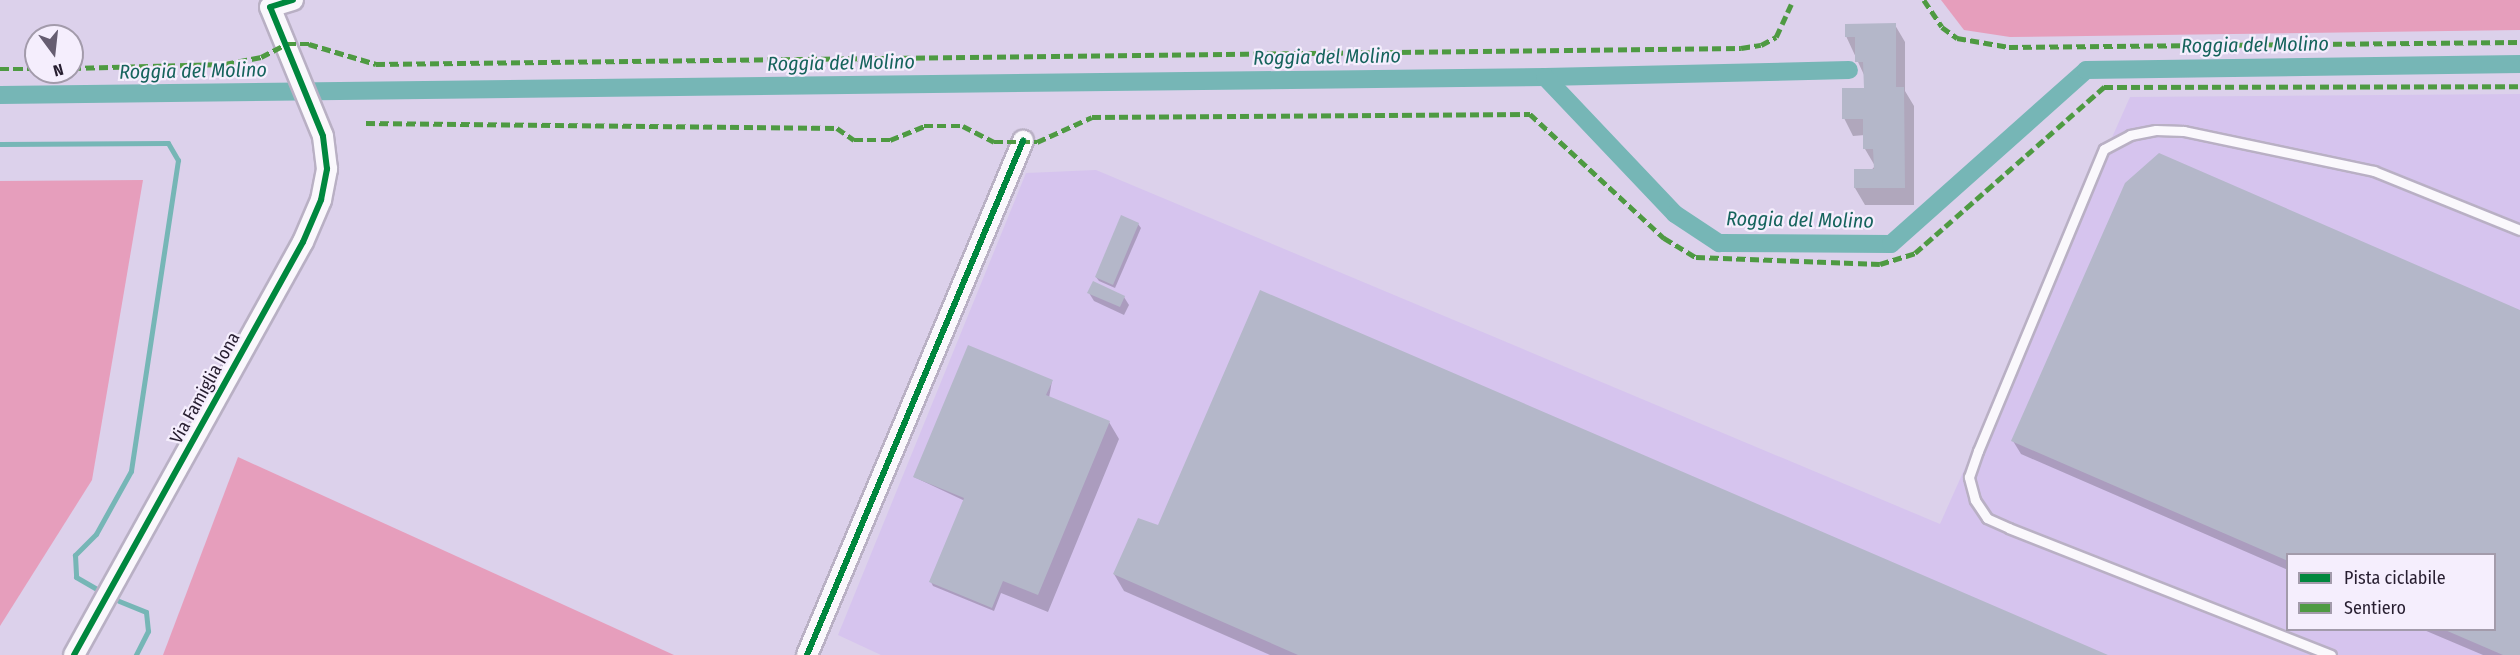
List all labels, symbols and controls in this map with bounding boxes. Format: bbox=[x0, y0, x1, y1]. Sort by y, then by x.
north arrow bbox=[24, 24, 84, 84]
water label: Roggia del Molino bbox=[2181, 32, 2329, 58]
water label: Roggia del Molino bbox=[1253, 44, 1401, 70]
water label: Roggia del Molino bbox=[767, 50, 915, 76]
water label: Roggia del Molino bbox=[119, 58, 267, 84]
text: N bbox=[51, 60, 65, 80]
water label: Roggia del Molino bbox=[1726, 207, 1874, 233]
street label: Via Famiglia Iona bbox=[165, 329, 245, 447]
legend bbox=[2286, 553, 2496, 631]
text: Pista ciclabile bbox=[2344, 567, 2446, 589]
text: Sentiero bbox=[2344, 597, 2406, 619]

